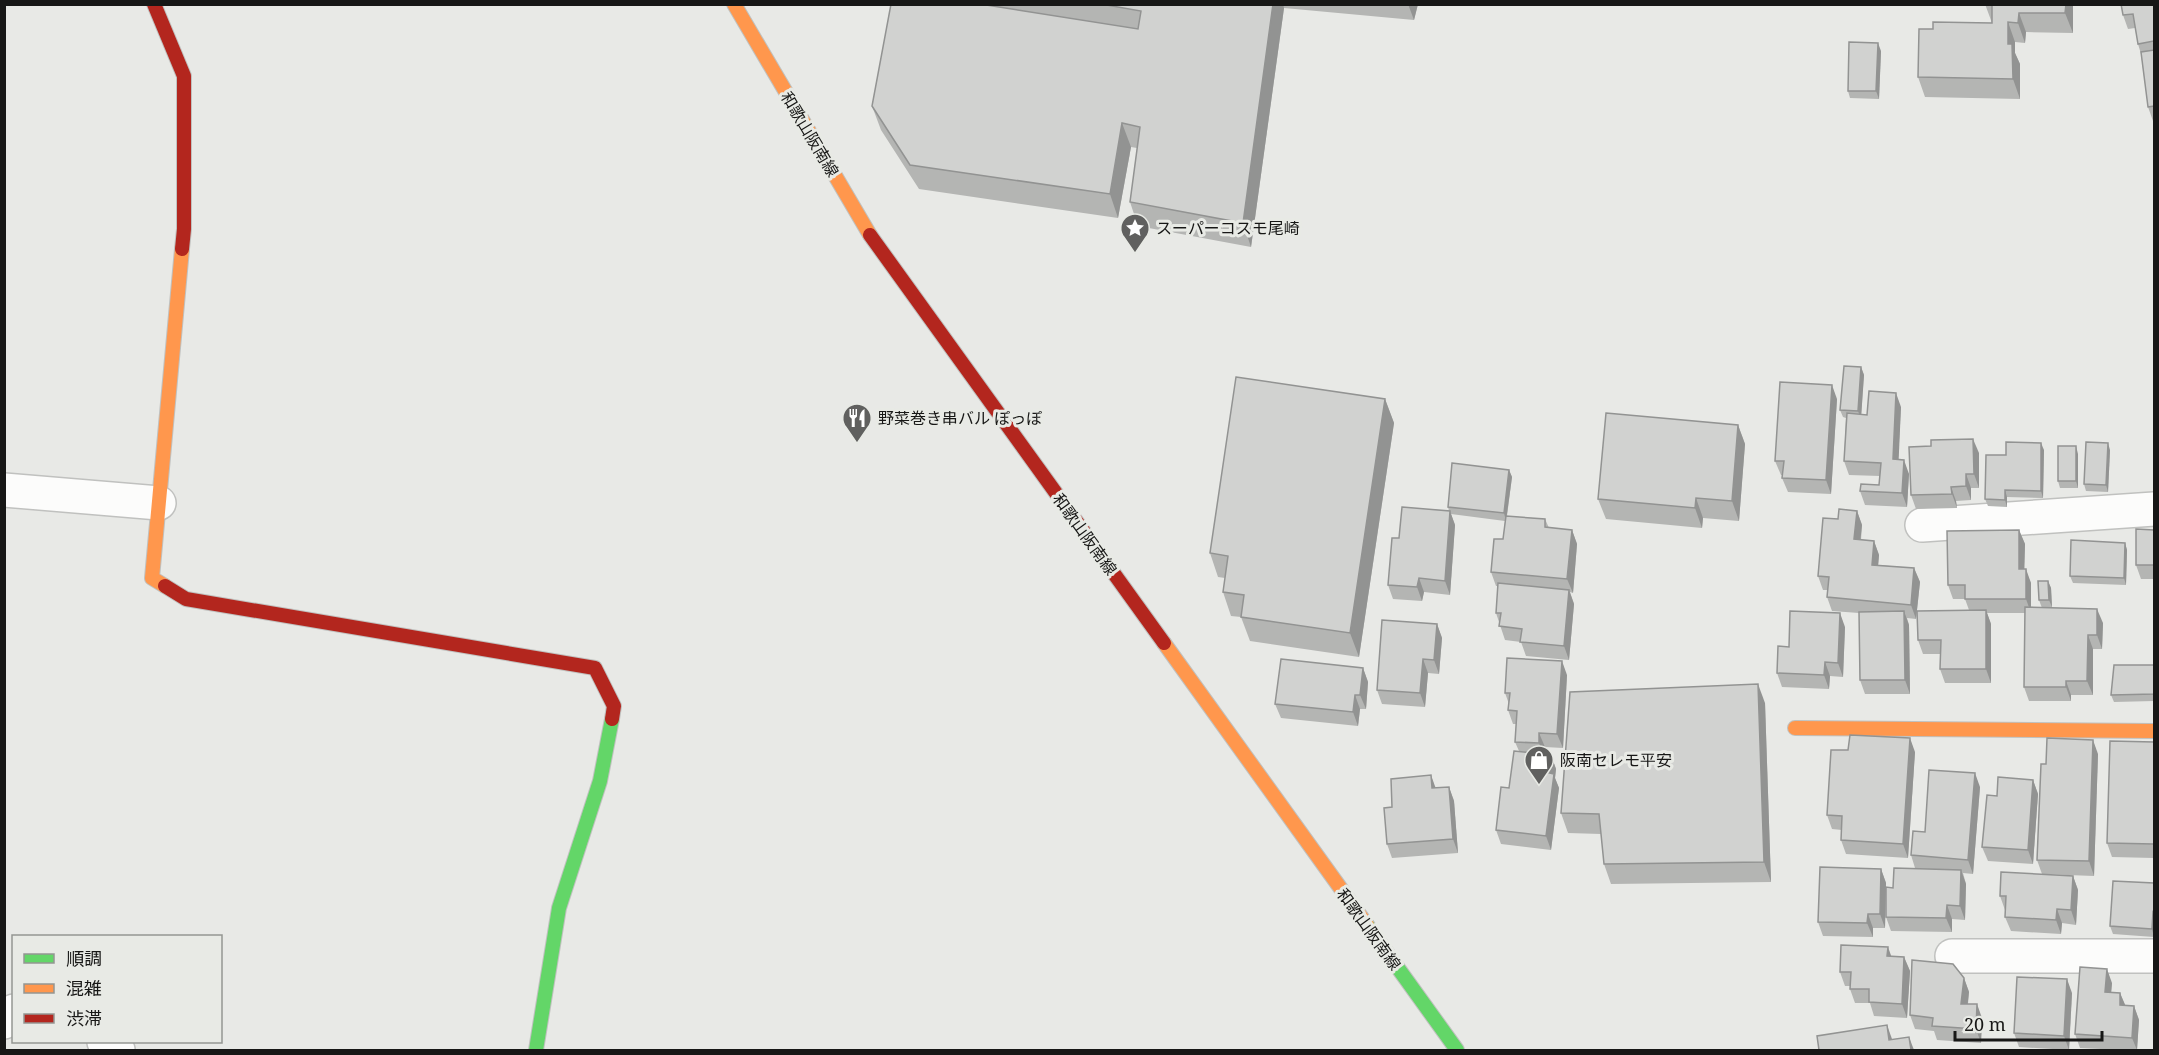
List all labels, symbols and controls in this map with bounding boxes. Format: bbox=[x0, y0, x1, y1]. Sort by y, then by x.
street label: 和歌山阪南線 bbox=[776, 87, 844, 181]
place icon: スーパーコスモ尾崎 bbox=[1119, 212, 1151, 254]
place label: スーパーコスモ尾崎 bbox=[1156, 217, 1300, 239]
restaurant icon: 野菜巻き串バル ぽっぽ bbox=[841, 402, 873, 444]
place label: 野菜巻き串バル ぽっぽ bbox=[878, 407, 1042, 429]
street label: 和歌山阪南線 bbox=[1048, 489, 1122, 579]
shop icon: 阪南セレモ平安 bbox=[1523, 744, 1555, 786]
place label: 阪南セレモ平安 bbox=[1560, 749, 1672, 771]
street label: 和歌山阪南線 bbox=[1332, 884, 1406, 974]
legend bbox=[12, 935, 222, 1043]
text: 順調 bbox=[66, 946, 102, 970]
text: 混雑 bbox=[66, 976, 102, 1000]
scale bar bbox=[1955, 1004, 2102, 1042]
text: 渋滞 bbox=[66, 1006, 102, 1030]
text: 20 m bbox=[1964, 1012, 2006, 1036]

